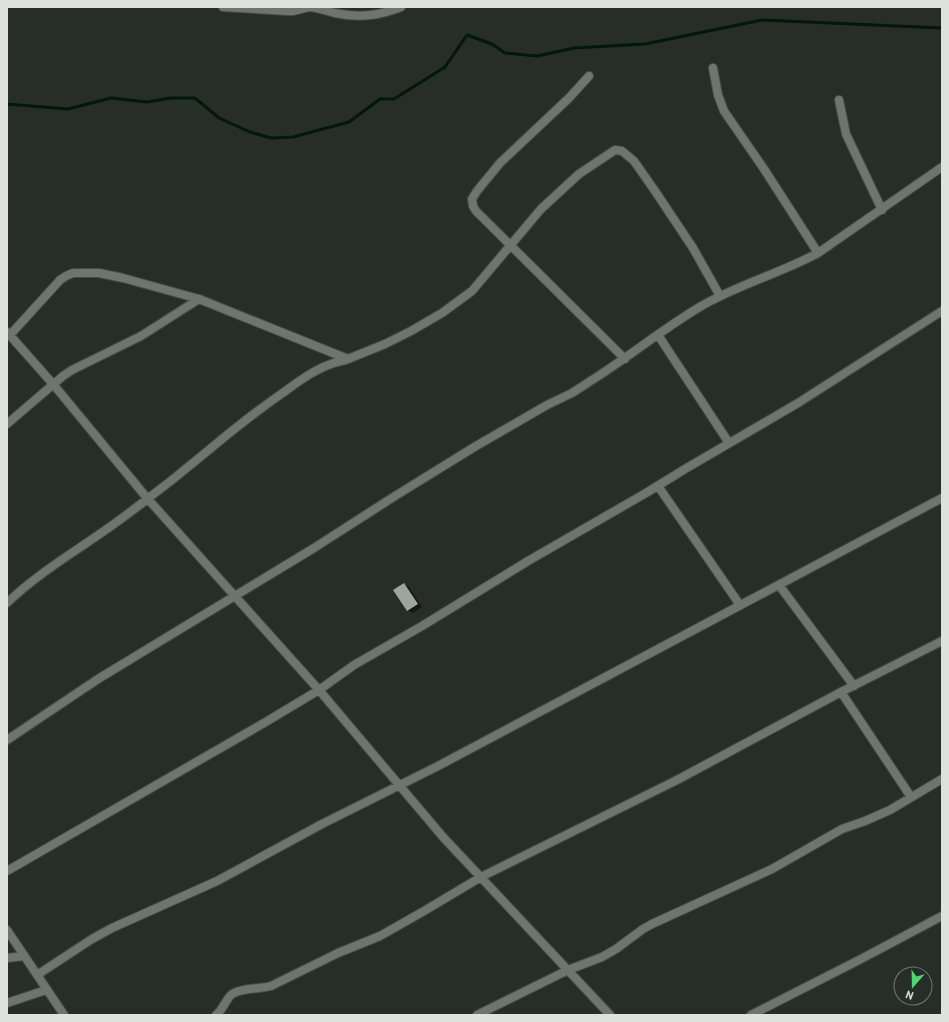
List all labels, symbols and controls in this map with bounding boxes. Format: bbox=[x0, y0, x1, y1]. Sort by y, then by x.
north arrow bbox=[893, 966, 933, 1006]
text: N bbox=[904, 988, 915, 1003]

